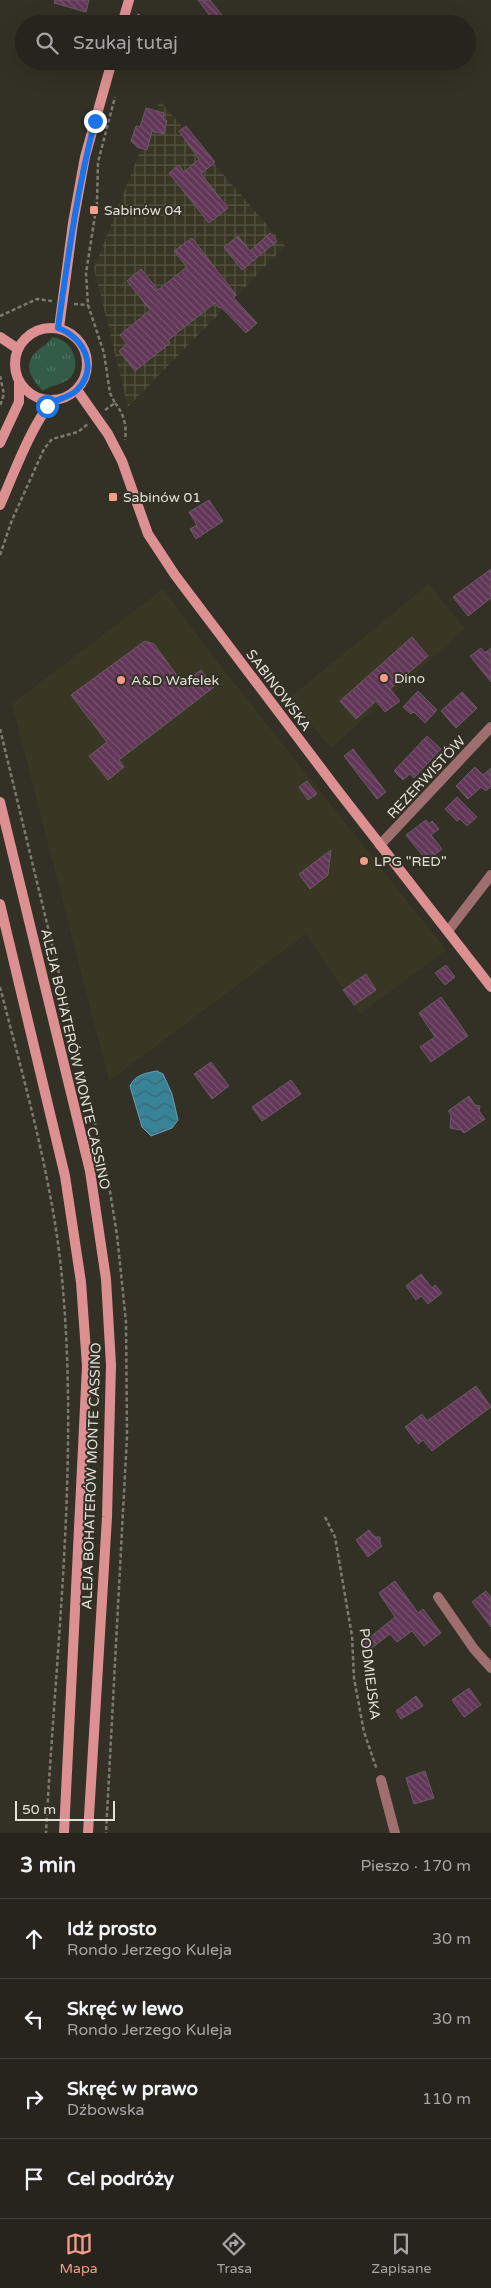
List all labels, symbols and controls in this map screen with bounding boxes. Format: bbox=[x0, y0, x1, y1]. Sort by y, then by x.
search box bbox=[15, 15, 476, 70]
icon: search bbox=[33, 29, 61, 57]
text: Szukaj tutaj bbox=[73, 32, 178, 54]
route end bbox=[84, 110, 107, 133]
place label: Sabinów 04 bbox=[104, 202, 182, 219]
marker: Sabinów 04 bbox=[88, 204, 100, 216]
route start bbox=[36, 395, 59, 418]
place label: Sabinów 01 bbox=[123, 489, 201, 506]
marker: Sabinów 01 bbox=[107, 491, 119, 503]
street label: SABINOWSKA bbox=[242, 646, 315, 734]
place label: Dino bbox=[394, 670, 425, 687]
place label: A&D Wafelek bbox=[131, 672, 219, 689]
marker: Dino bbox=[378, 672, 390, 684]
marker: A&D Wafelek bbox=[115, 674, 127, 686]
street label: REZERWISTÓW bbox=[384, 733, 469, 822]
place label: LPG "RED" bbox=[374, 853, 447, 870]
marker: LPG "RED" bbox=[358, 855, 370, 867]
street label: ALEJA BOHATERÓW MONTE CASSINO bbox=[37, 927, 114, 1191]
street label: ALEJA BOHATERÓW MONTE CASSINO bbox=[78, 1342, 105, 1610]
street label: PODMIEJSKA bbox=[355, 1627, 384, 1721]
scale bar bbox=[15, 1798, 115, 1821]
text: 50 m bbox=[22, 1801, 56, 1818]
text: 3 min bbox=[20, 1853, 76, 1878]
text: Pieszo · 170 m bbox=[360, 1856, 471, 1876]
text: Idź prosto bbox=[67, 1918, 157, 1940]
icon: ahead bbox=[20, 1925, 48, 1953]
text: 30 m bbox=[432, 1929, 471, 1949]
text: Rondo Jerzego Kuleja bbox=[67, 1940, 232, 1960]
text: Skręć w lewo bbox=[67, 1998, 184, 2020]
icon: left bbox=[20, 2005, 48, 2033]
text: 30 m bbox=[432, 2009, 471, 2029]
text: Rondo Jerzego Kuleja bbox=[67, 2020, 232, 2040]
text: Skręć w prawo bbox=[67, 2078, 198, 2100]
icon: right bbox=[20, 2085, 48, 2113]
text: 110 m bbox=[422, 2089, 471, 2109]
text: Dźbowska bbox=[67, 2100, 145, 2120]
icon: arrive bbox=[20, 2165, 48, 2193]
text: Cel podróży bbox=[67, 2168, 174, 2190]
tab: Mapa bbox=[60, 2230, 98, 2277]
tab: Trasa bbox=[217, 2230, 252, 2277]
tab: Zapisane bbox=[371, 2230, 431, 2277]

